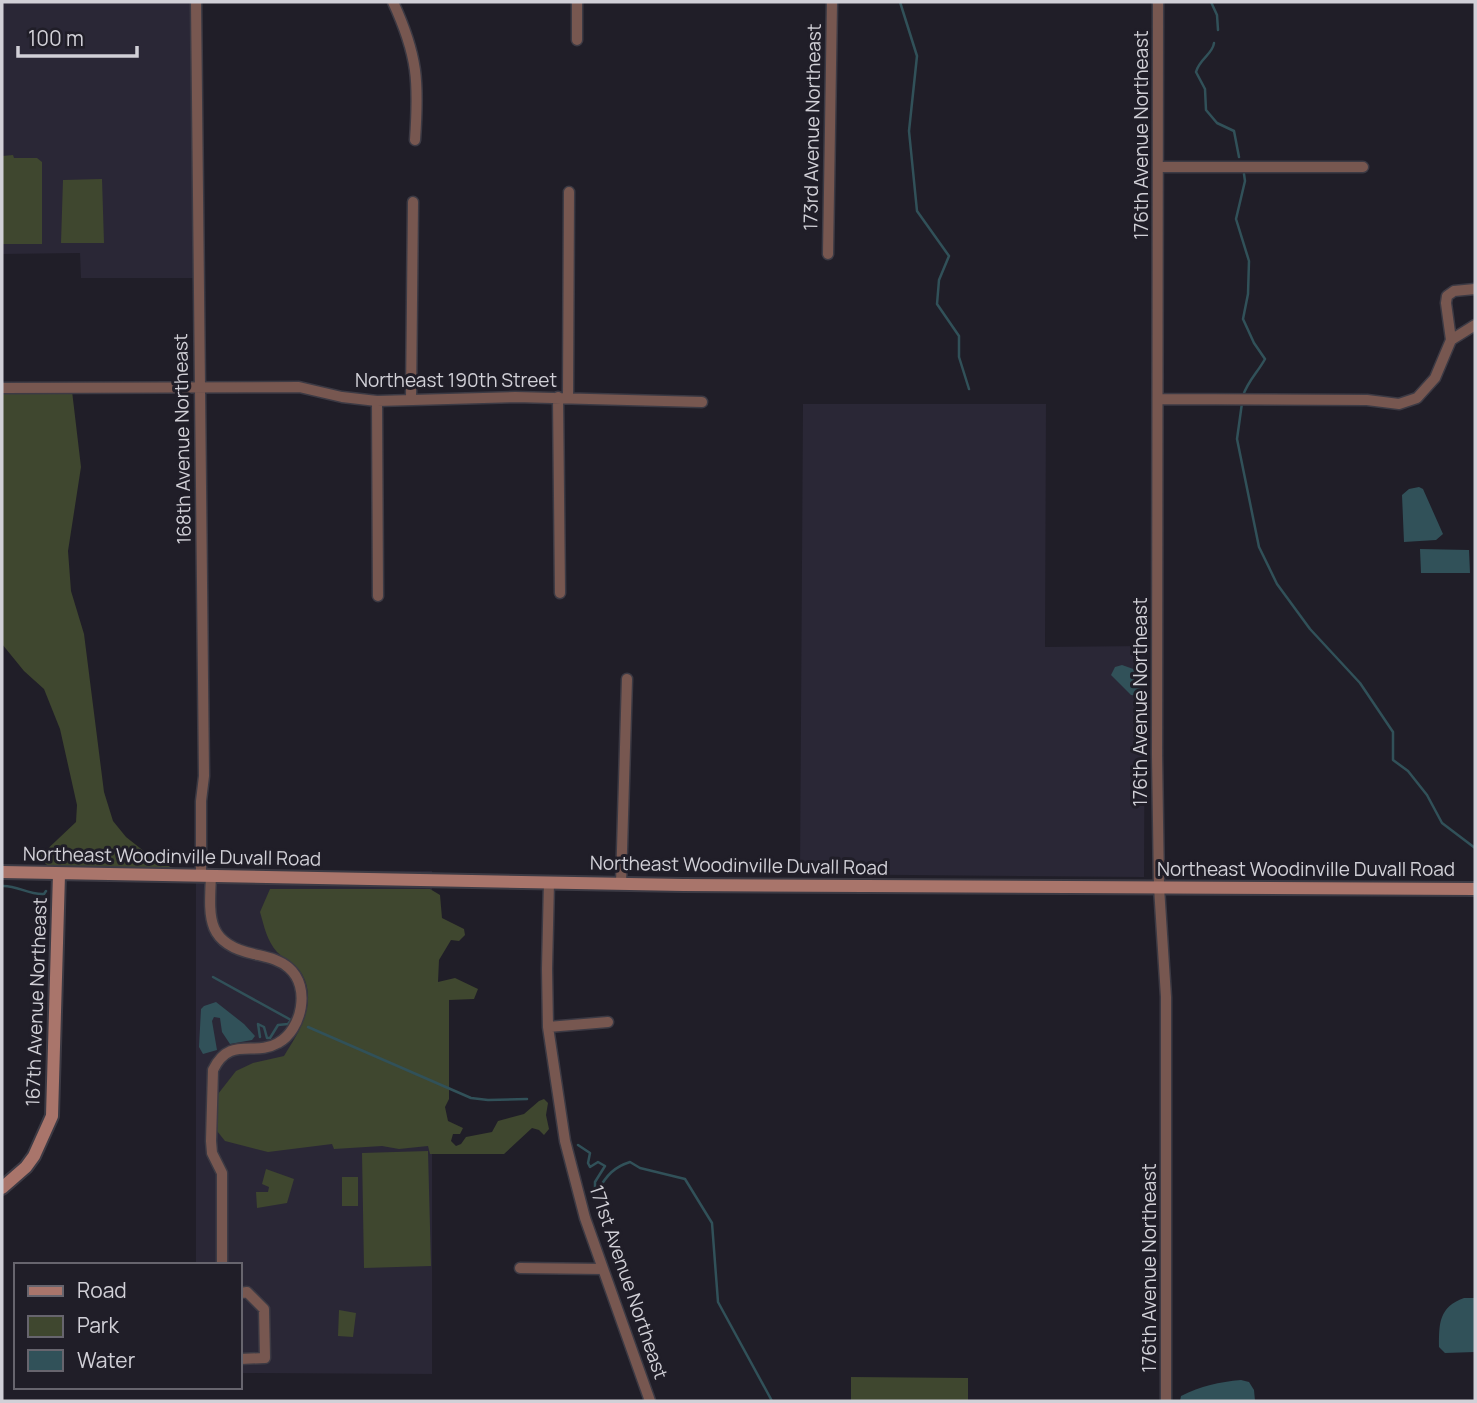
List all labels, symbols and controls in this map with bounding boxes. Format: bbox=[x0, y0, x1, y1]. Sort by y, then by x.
scale bar bbox=[18, 14, 136, 58]
street label: 173rd Avenue Northeast bbox=[797, 23, 827, 231]
text: 100 m bbox=[28, 24, 84, 52]
street label: 176th Avenue Northeast bbox=[1128, 30, 1154, 240]
street label: 168th Avenue Northeast bbox=[167, 333, 197, 545]
street label: Northeast 190th Street bbox=[355, 367, 557, 393]
street label: 176th Avenue Northeast bbox=[1127, 597, 1153, 807]
street label: Northeast Woodinville Duvall Road bbox=[23, 840, 321, 872]
street label: Northeast Woodinville Duvall Road bbox=[590, 849, 888, 881]
street label: Northeast Woodinville Duvall Road bbox=[1157, 856, 1455, 882]
street label: 167th Avenue Northeast bbox=[19, 897, 53, 1107]
street label: 176th Avenue Northeast bbox=[1136, 1163, 1162, 1373]
street label: 171st Avenue Northeast bbox=[584, 1181, 674, 1383]
legend bbox=[14, 1263, 242, 1389]
text: Road bbox=[77, 1276, 127, 1304]
text: Park bbox=[77, 1311, 119, 1339]
text: Water bbox=[77, 1346, 136, 1374]

